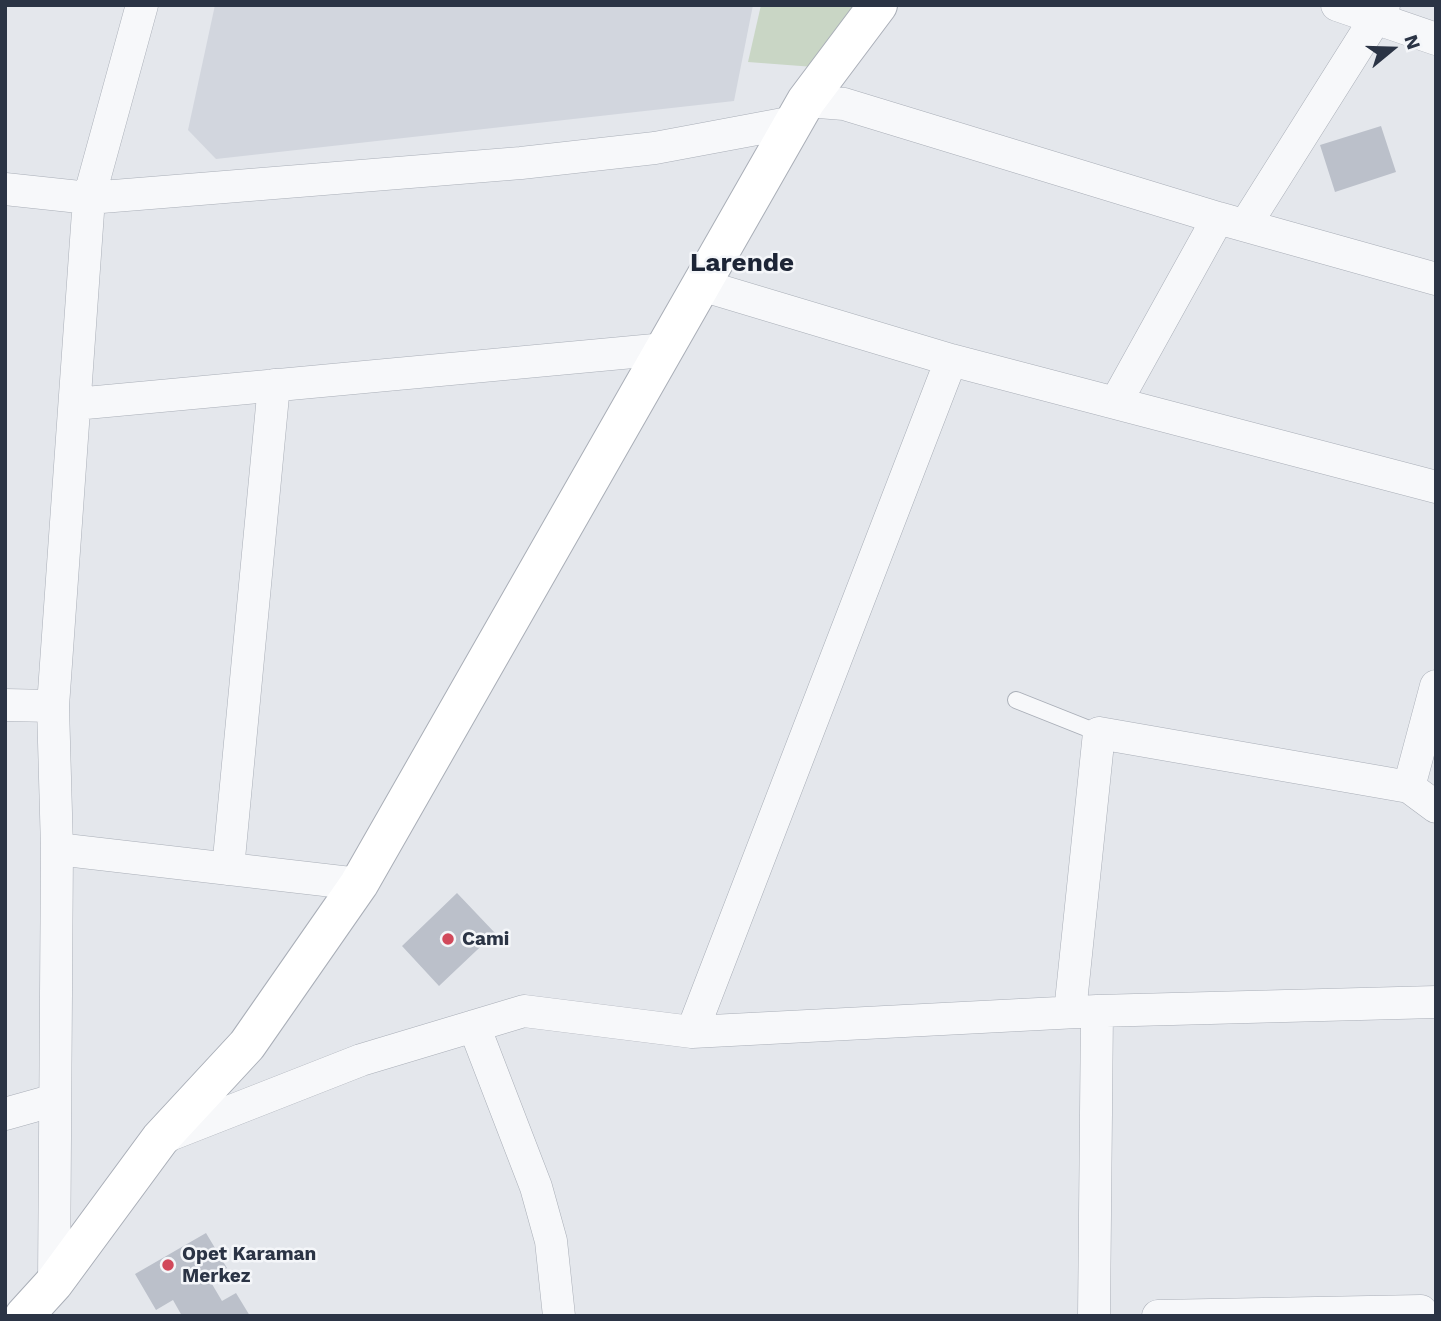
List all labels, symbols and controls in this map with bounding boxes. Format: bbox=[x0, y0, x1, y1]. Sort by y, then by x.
north arrow bbox=[1357, 14, 1427, 84]
text: N bbox=[1399, 32, 1425, 52]
district label: Larende bbox=[690, 247, 794, 279]
place label: Cami bbox=[462, 928, 509, 950]
marker: Cami bbox=[440, 931, 456, 947]
place label: Opet Karaman Merkez bbox=[182, 1243, 316, 1287]
marker: Opet Karaman Merkez bbox=[160, 1257, 176, 1273]

